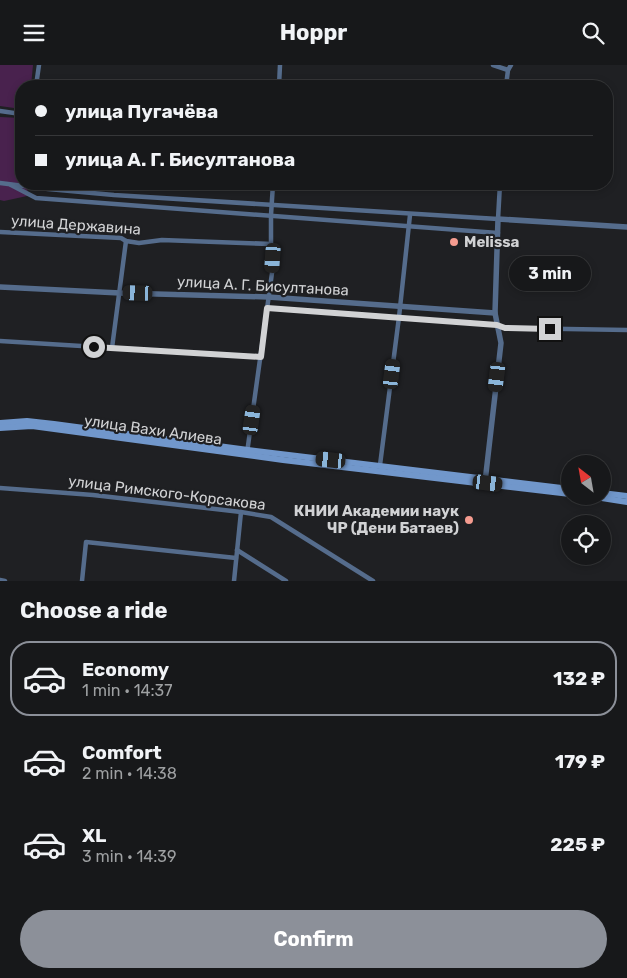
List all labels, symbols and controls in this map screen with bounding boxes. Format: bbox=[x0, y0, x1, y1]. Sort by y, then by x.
icon: menu bbox=[20, 19, 48, 47]
text: Hoppr bbox=[280, 19, 347, 46]
icon: search bbox=[579, 19, 607, 47]
text: улица Пугачёва bbox=[65, 100, 218, 123]
text: улица А. Г. Бисултанова bbox=[65, 148, 295, 171]
street label: улица Державина bbox=[11, 211, 141, 239]
place label: Melissa bbox=[464, 233, 520, 251]
marker: Melissa bbox=[448, 236, 460, 248]
car bbox=[264, 243, 281, 273]
callout: 3 min bbox=[509, 257, 591, 291]
text: 3 min bbox=[528, 264, 572, 283]
street label: улица А. Г. Бисултанова bbox=[177, 273, 349, 299]
car bbox=[122, 285, 153, 301]
route end bbox=[539, 318, 561, 340]
route start bbox=[83, 336, 105, 358]
car bbox=[382, 358, 401, 390]
car bbox=[487, 361, 506, 393]
car bbox=[242, 404, 261, 436]
street label: улица Вахи Алиева bbox=[83, 411, 223, 449]
car bbox=[315, 451, 346, 469]
north arrow bbox=[561, 455, 611, 505]
map controls bbox=[561, 455, 611, 565]
street label: улица Римского-Корсакова bbox=[67, 472, 267, 514]
car bbox=[472, 474, 503, 492]
place label: КНИИ Академии наук ЧР (Дени Батаев) bbox=[294, 502, 459, 537]
marker: КНИИ Академии наук ЧР (Дени Батаев) bbox=[463, 514, 475, 526]
button: locate bbox=[561, 515, 611, 565]
text: Choose a ride bbox=[20, 597, 167, 624]
icon: car bbox=[22, 656, 67, 701]
text: Economy bbox=[82, 658, 169, 681]
text: 132 ₽ bbox=[553, 667, 605, 690]
text: 1 min · 14:37 bbox=[82, 681, 172, 700]
icon: car bbox=[22, 739, 67, 784]
text: Comfort bbox=[82, 741, 162, 764]
text: 179 ₽ bbox=[555, 750, 605, 773]
text: 2 min · 14:38 bbox=[82, 764, 177, 783]
icon: car bbox=[22, 822, 67, 867]
text: XL bbox=[82, 824, 106, 847]
text: 225 ₽ bbox=[550, 833, 605, 856]
text: 3 min · 14:39 bbox=[82, 847, 176, 866]
button: Confirm bbox=[20, 910, 607, 968]

